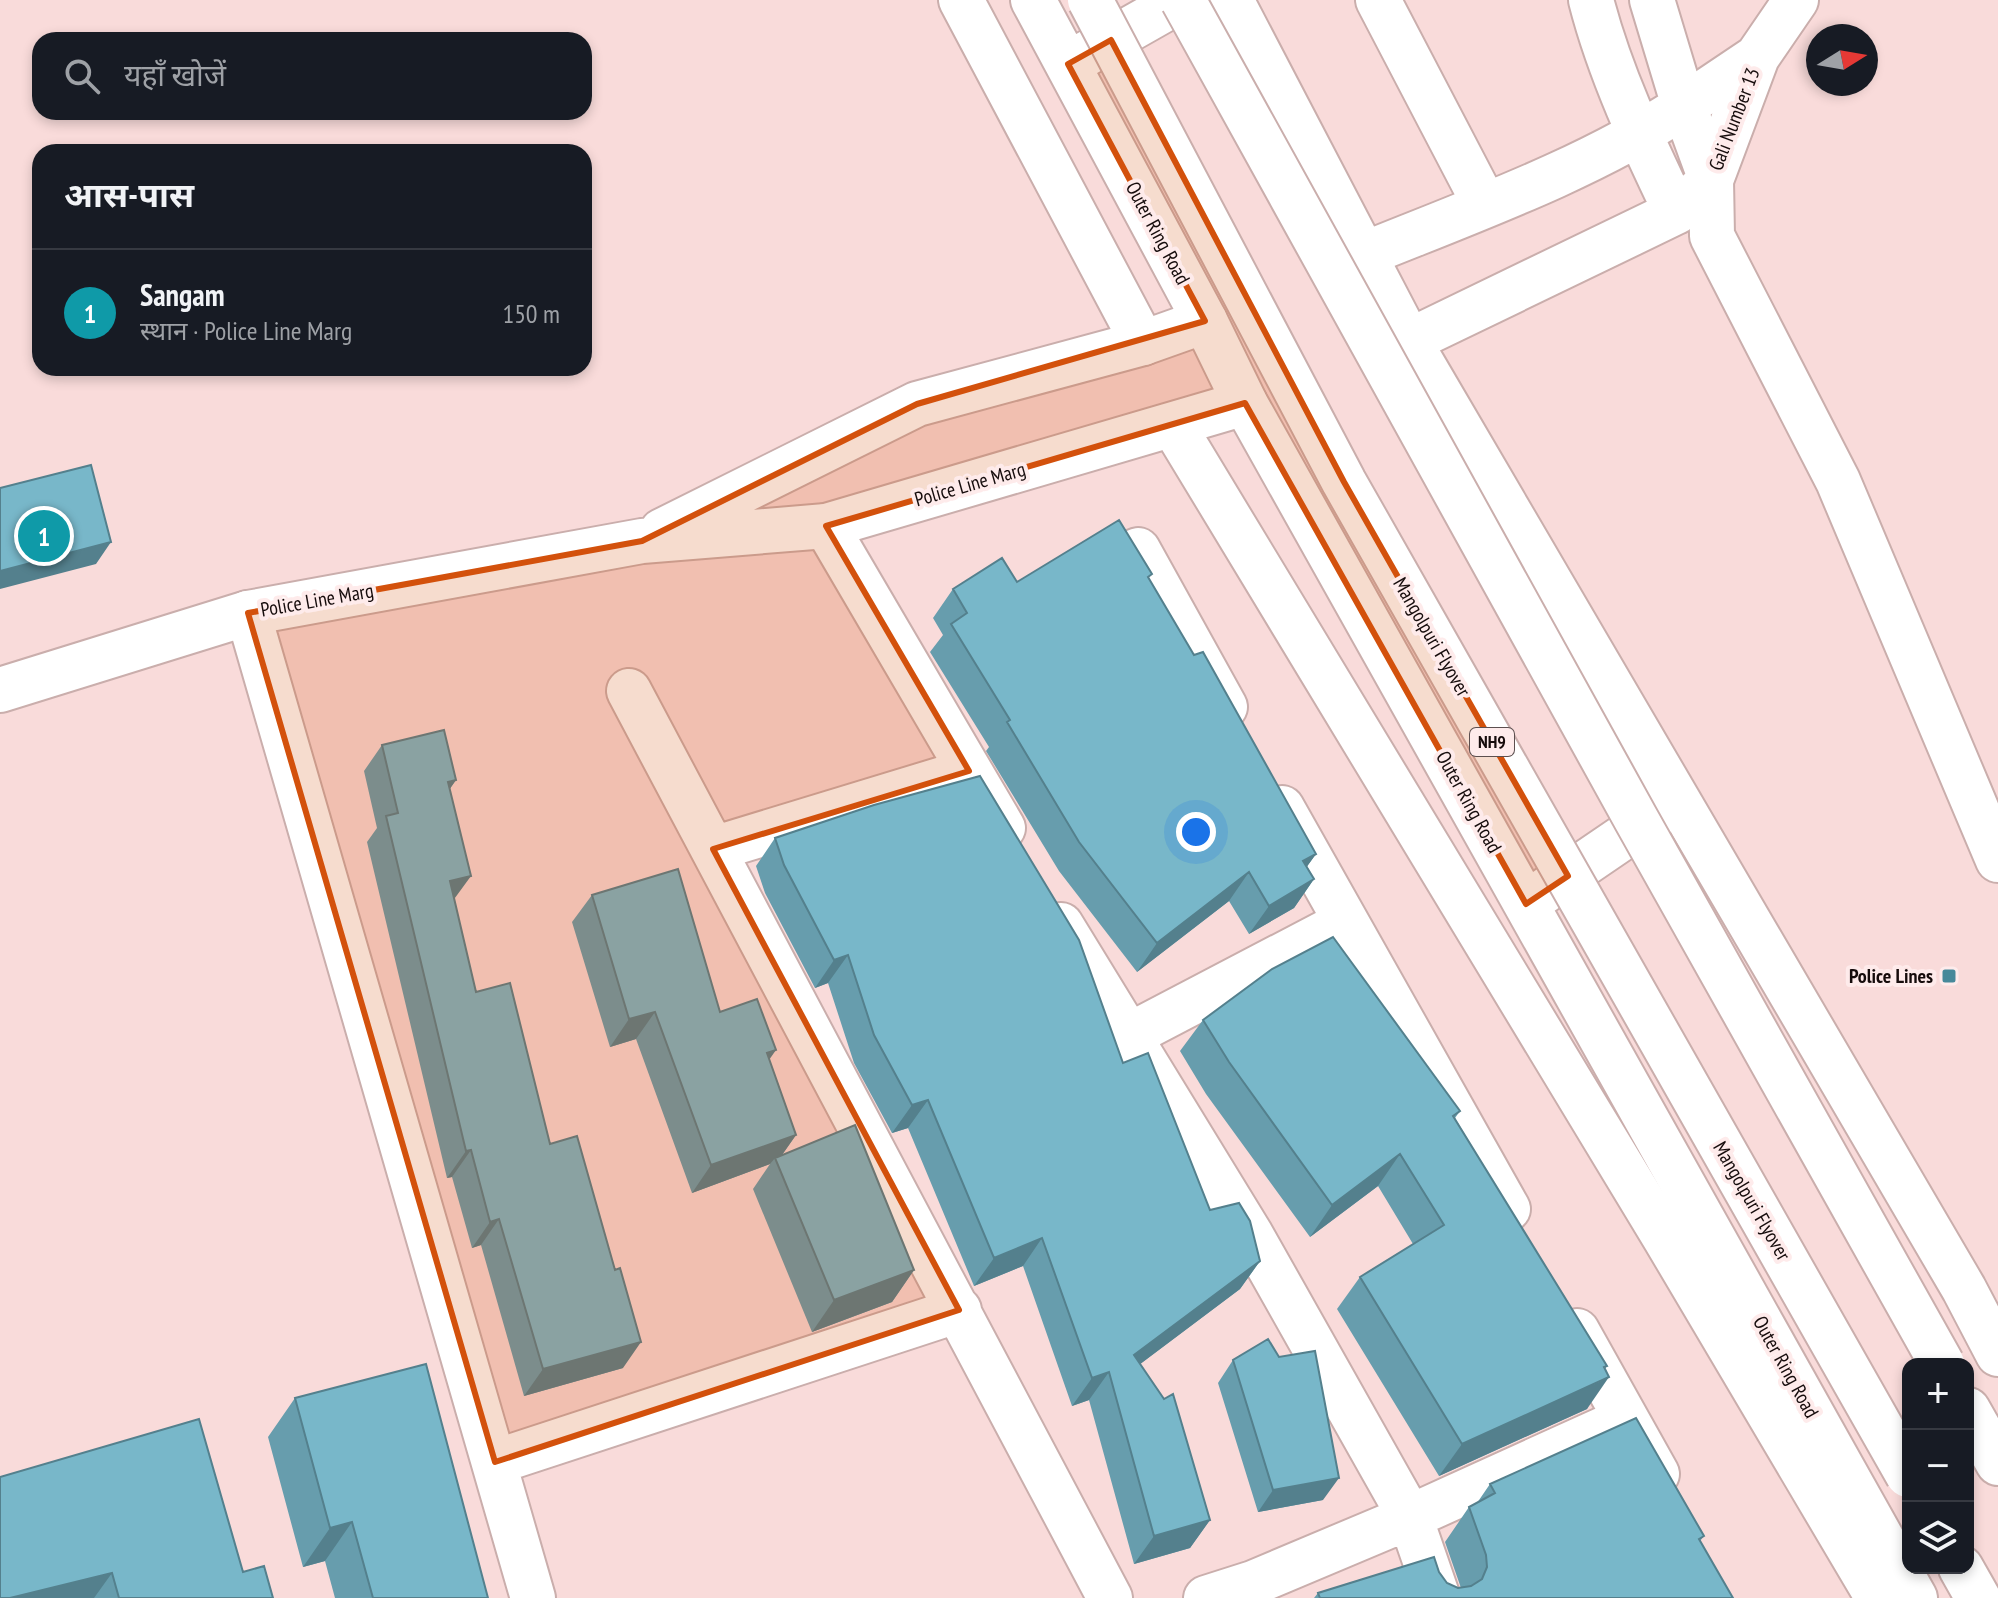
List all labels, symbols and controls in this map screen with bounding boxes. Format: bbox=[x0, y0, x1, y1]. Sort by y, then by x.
north arrow bbox=[1806, 24, 1878, 96]
search box bbox=[32, 32, 592, 120]
icon: search bbox=[60, 54, 104, 98]
text: यहाँ खोजें bbox=[124, 55, 226, 94]
street label: Gali Number 13 bbox=[1702, 64, 1766, 174]
text: आस-पास bbox=[64, 172, 194, 216]
street label: Outer Ring Road bbox=[1120, 177, 1196, 289]
text: Sangam bbox=[140, 275, 225, 314]
text: 1 bbox=[84, 297, 96, 330]
text: 150 m bbox=[502, 297, 560, 330]
text: स्थान · Police Line Marg bbox=[140, 314, 352, 347]
street label: Police Line Marg bbox=[912, 456, 1028, 512]
pin: 1 bbox=[18, 506, 70, 566]
street label: Mangolpuri Flyover bbox=[1387, 573, 1477, 702]
street label: Police Line Marg bbox=[259, 577, 375, 623]
road number: NH9 bbox=[1470, 728, 1514, 756]
street label: Outer Ring Road bbox=[1430, 746, 1508, 858]
your location bbox=[1176, 812, 1216, 852]
place label: Police Lines bbox=[1849, 963, 1933, 989]
marker: Police Lines bbox=[1940, 967, 1958, 985]
street label: Mangolpuri Flyover bbox=[1707, 1137, 1797, 1266]
street label: Outer Ring Road bbox=[1747, 1311, 1825, 1423]
map controls bbox=[1902, 1358, 1974, 1574]
button: + bbox=[1902, 1358, 1974, 1430]
button: − bbox=[1902, 1430, 1974, 1502]
button: layers bbox=[1902, 1502, 1974, 1574]

